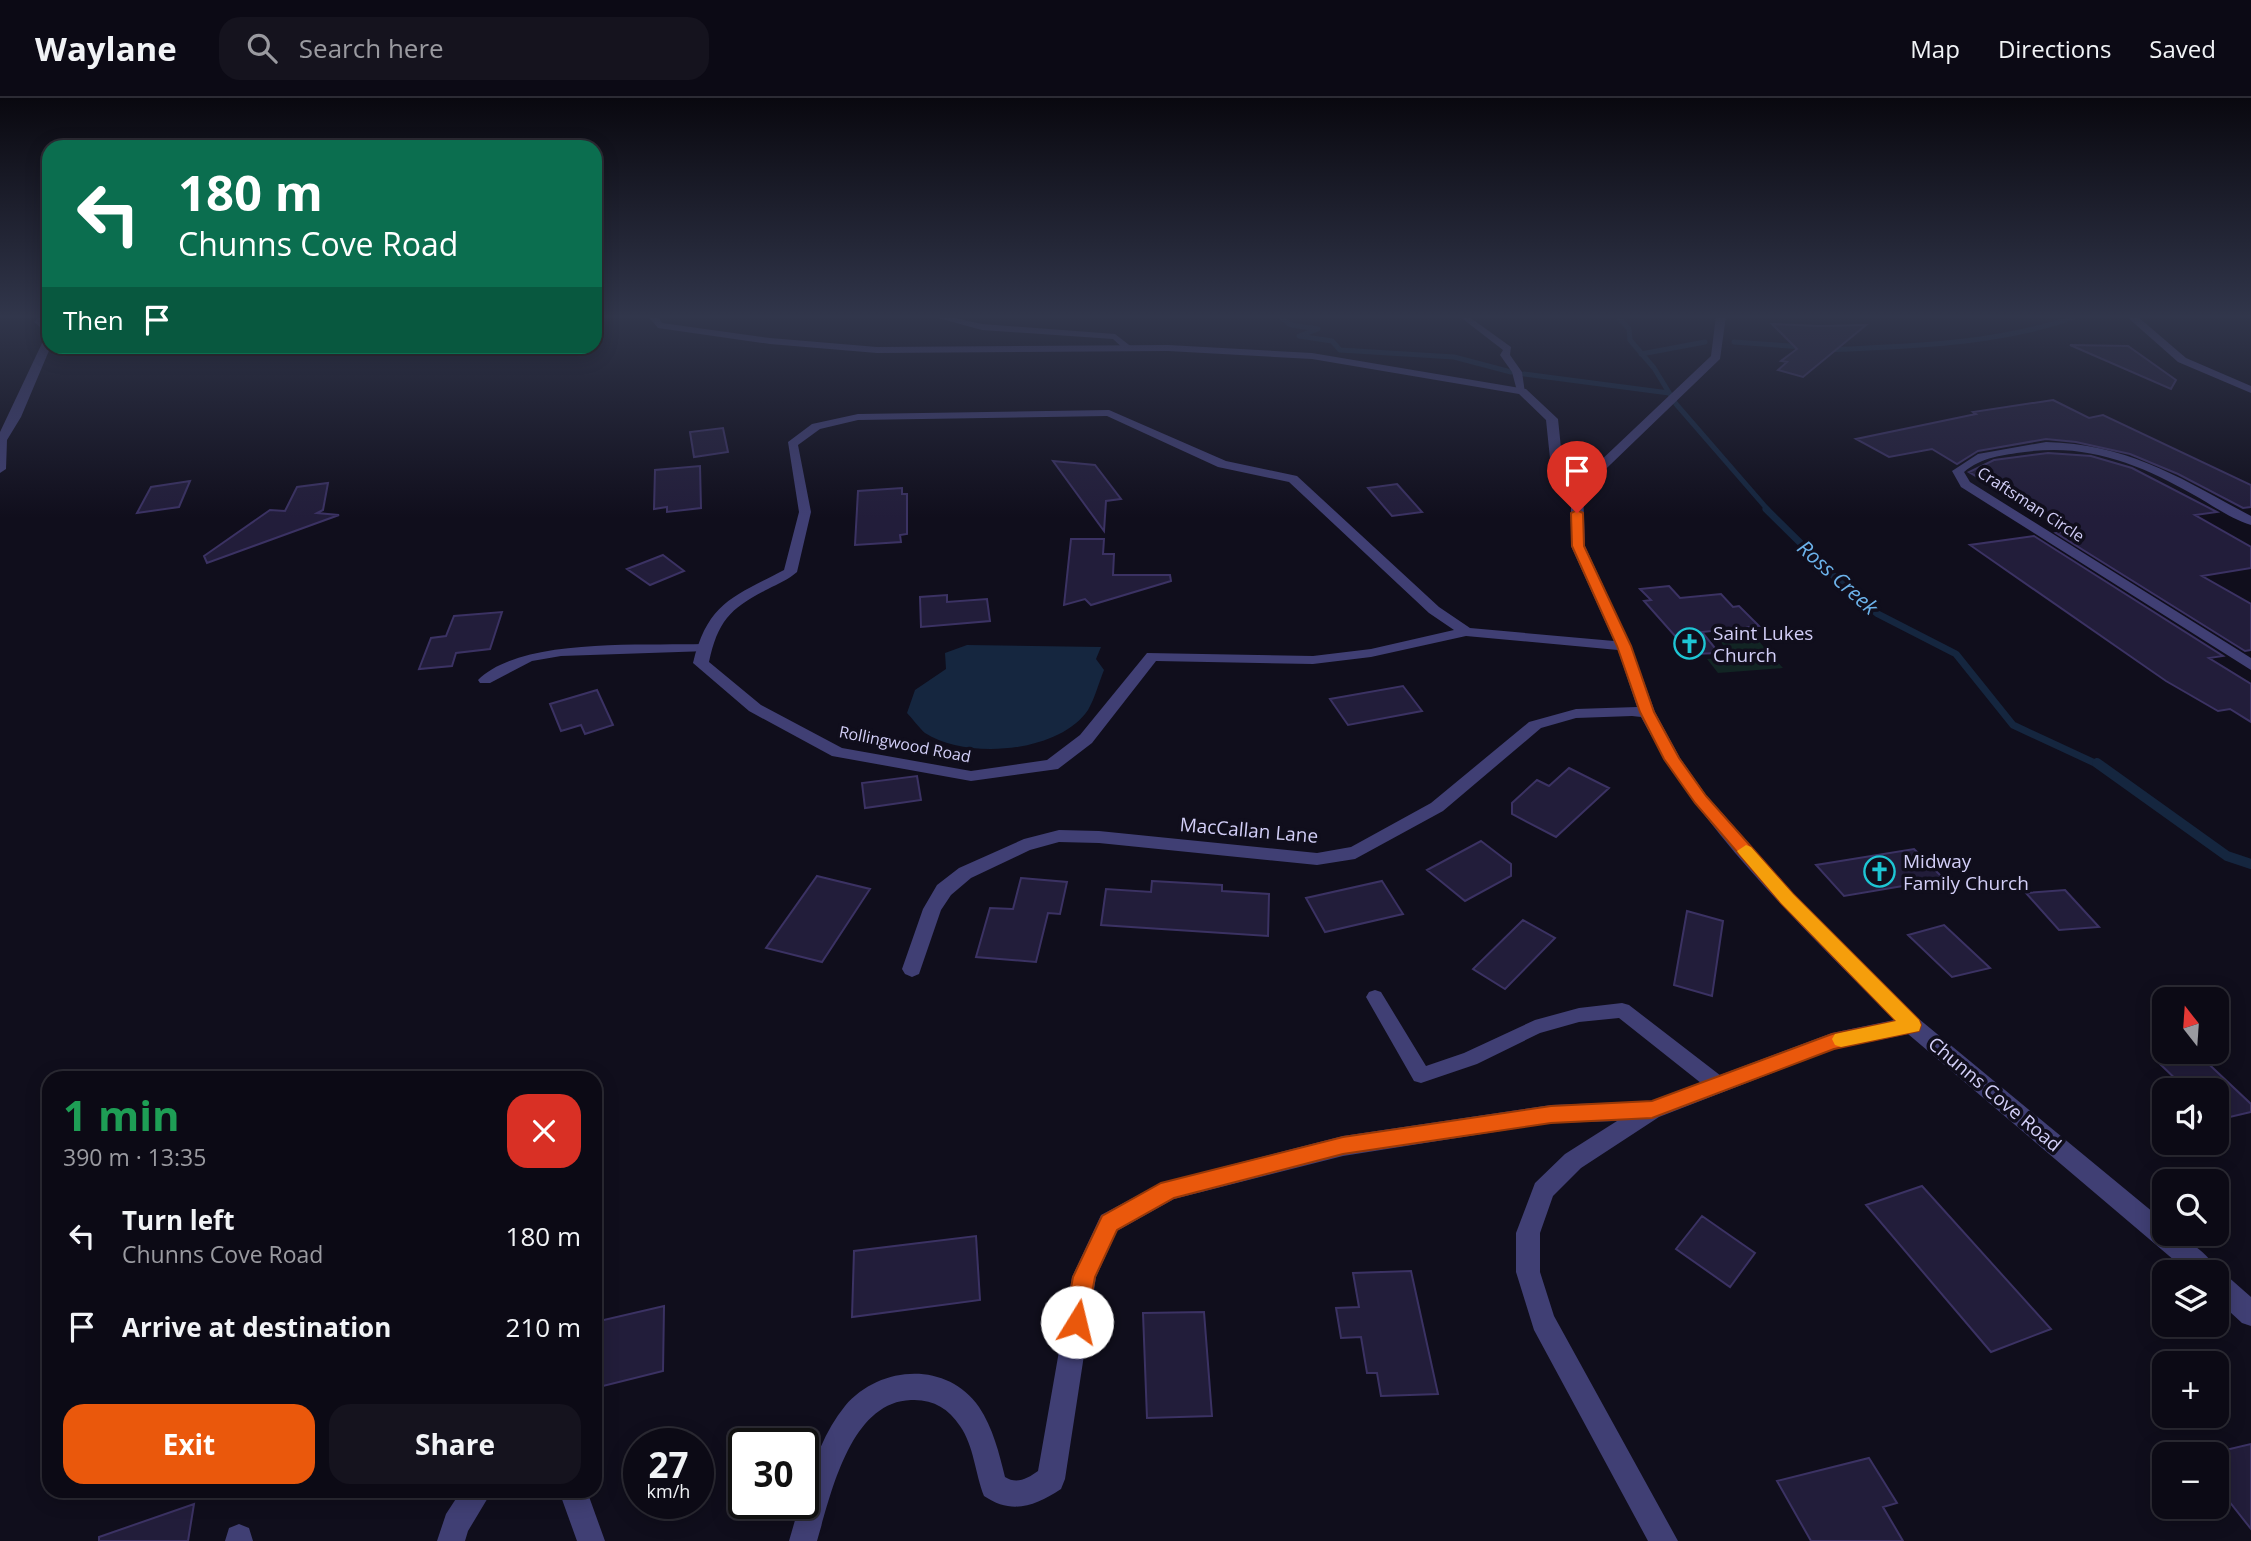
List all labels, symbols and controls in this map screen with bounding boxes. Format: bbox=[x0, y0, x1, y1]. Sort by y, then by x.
search box bbox=[219, 17, 709, 80]
text: Waylane bbox=[35, 26, 177, 71]
icon: search bbox=[243, 29, 281, 67]
text: Search here bbox=[299, 30, 444, 66]
text: Map bbox=[1910, 32, 1960, 65]
text: Directions bbox=[1998, 32, 2111, 65]
text: Saved bbox=[2149, 32, 2216, 65]
text: 180 m bbox=[178, 159, 323, 225]
icon: left bbox=[63, 168, 154, 259]
text: Chunns Cove Road bbox=[178, 222, 458, 265]
icon: arrive bbox=[138, 301, 176, 339]
text: Then bbox=[63, 302, 124, 338]
pin bbox=[1547, 441, 1607, 513]
icon: arrive bbox=[1558, 452, 1596, 490]
street label: Craftsman Circle bbox=[1973, 461, 2089, 547]
water label: Ross Creek bbox=[1792, 533, 1885, 621]
place label: Saint Lukes Church bbox=[1713, 620, 1813, 668]
church icon: Saint Lukes Church bbox=[1673, 627, 1707, 661]
street label: Rollingwood Road bbox=[837, 720, 973, 768]
street label: MacCallan Lane bbox=[1179, 811, 1319, 849]
place label: Midway Family Church bbox=[1903, 848, 2029, 896]
church icon: Midway Family Church bbox=[1863, 855, 1897, 889]
north arrow bbox=[2152, 987, 2230, 1064]
map controls bbox=[2152, 987, 2229, 1519]
street label: Chunns Cove Road bbox=[1923, 1031, 2067, 1157]
button: sound bbox=[2152, 1078, 2229, 1155]
text: 1 min bbox=[63, 1086, 180, 1143]
button: close bbox=[507, 1094, 581, 1168]
text: 390 m · 13:35 bbox=[63, 1141, 206, 1173]
button: search bbox=[2152, 1169, 2229, 1246]
text: Turn left bbox=[122, 1202, 234, 1238]
icon: left bbox=[63, 1217, 101, 1255]
text: 180 m bbox=[506, 1218, 581, 1254]
text: Chunns Cove Road bbox=[122, 1238, 323, 1270]
button: layers bbox=[2152, 1260, 2229, 1337]
position arrow bbox=[1040, 1285, 1114, 1359]
icon: arrive bbox=[63, 1308, 101, 1346]
text: Arrive at destination bbox=[122, 1309, 391, 1345]
text: 210 m bbox=[506, 1309, 581, 1345]
button: + bbox=[2152, 1351, 2229, 1428]
button: Exit bbox=[63, 1404, 315, 1484]
button: Share bbox=[329, 1404, 581, 1484]
speed limit sign: 30 bbox=[728, 1428, 819, 1519]
text: 27 bbox=[648, 1441, 689, 1488]
button: − bbox=[2152, 1442, 2229, 1519]
text: km/h bbox=[647, 1479, 690, 1503]

